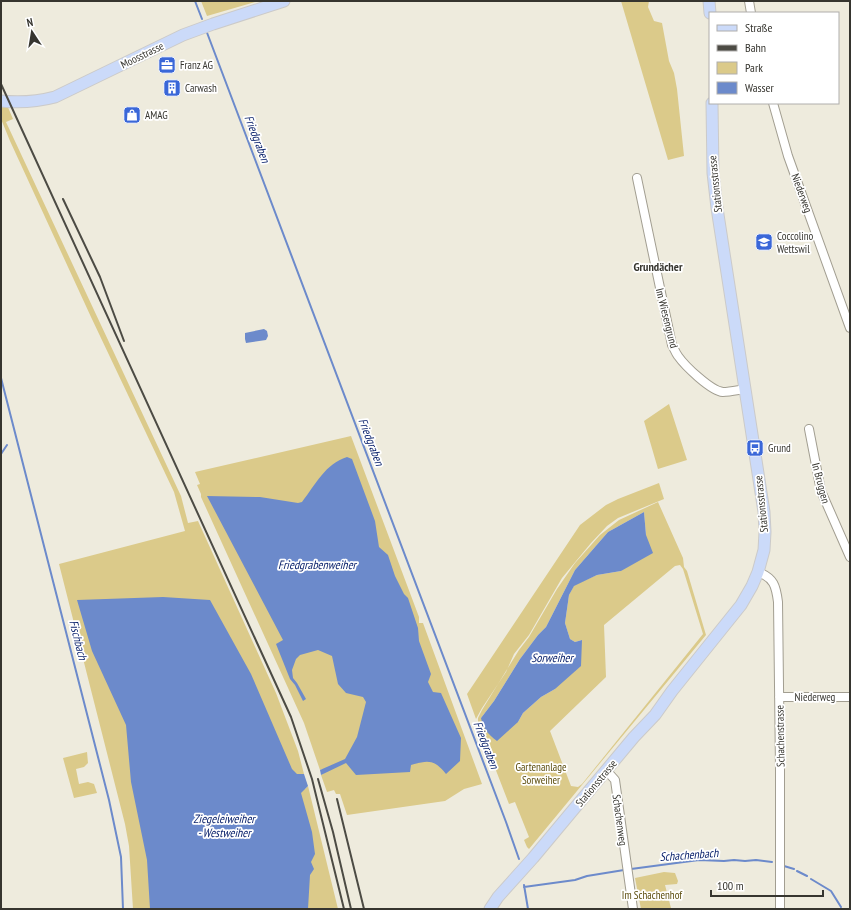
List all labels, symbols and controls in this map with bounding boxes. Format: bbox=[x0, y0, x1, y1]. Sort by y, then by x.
north arrow bbox=[12, 12, 52, 52]
legend bbox=[709, 12, 839, 104]
text: N bbox=[26, 15, 34, 30]
text: Straße bbox=[745, 20, 772, 35]
street label: Moosstrasse bbox=[118, 38, 166, 71]
text: Bahn bbox=[745, 40, 766, 55]
office icon: Franz AG bbox=[157, 55, 177, 75]
place label: Franz AG bbox=[180, 58, 213, 72]
text: Park bbox=[745, 60, 763, 75]
building icon: Carwash bbox=[162, 78, 182, 98]
text: Wasser bbox=[745, 80, 775, 95]
place label: Carwash bbox=[185, 81, 217, 95]
shop icon: AMAG bbox=[122, 105, 142, 125]
place label: AMAG bbox=[145, 108, 168, 122]
water label: Friedgraben bbox=[242, 113, 274, 165]
street label: Stationsstrasse bbox=[705, 154, 725, 213]
street label: Niederweg bbox=[788, 171, 816, 215]
place label: Coccolino Wettswil bbox=[777, 229, 813, 256]
school or university icon: Coccolino Wettswil bbox=[754, 232, 774, 252]
district label: Grundächer bbox=[634, 259, 683, 274]
street label: Im Wiesengrund bbox=[653, 287, 681, 350]
water label: Friedgraben bbox=[356, 416, 388, 468]
bus stop icon: Grund bbox=[745, 438, 765, 458]
place label: Grund bbox=[768, 441, 791, 455]
street label: In Bruggen bbox=[809, 461, 833, 505]
street label: Stationsstrasse bbox=[751, 474, 771, 533]
water label: Friedgrabenweiher bbox=[278, 557, 358, 572]
water label: Fischbach bbox=[66, 618, 91, 662]
water label: Sorweiher bbox=[531, 650, 575, 665]
street label: Niederweg bbox=[795, 690, 836, 704]
street label: Schachenstrasse bbox=[772, 704, 788, 767]
water label: Friedgraben bbox=[471, 719, 503, 771]
street label: Stationsstrasse bbox=[572, 756, 620, 809]
park label: Gartenanlage Sorweiher bbox=[516, 760, 567, 787]
street label: Schachenweg bbox=[609, 793, 631, 847]
water label: Ziegeleiweiher - Westweiher bbox=[193, 811, 256, 840]
water label: Schachenbach bbox=[659, 845, 720, 864]
scale bar bbox=[711, 872, 823, 898]
text: 100 m bbox=[717, 878, 744, 893]
park label: Im Schachenhof bbox=[622, 888, 683, 902]

